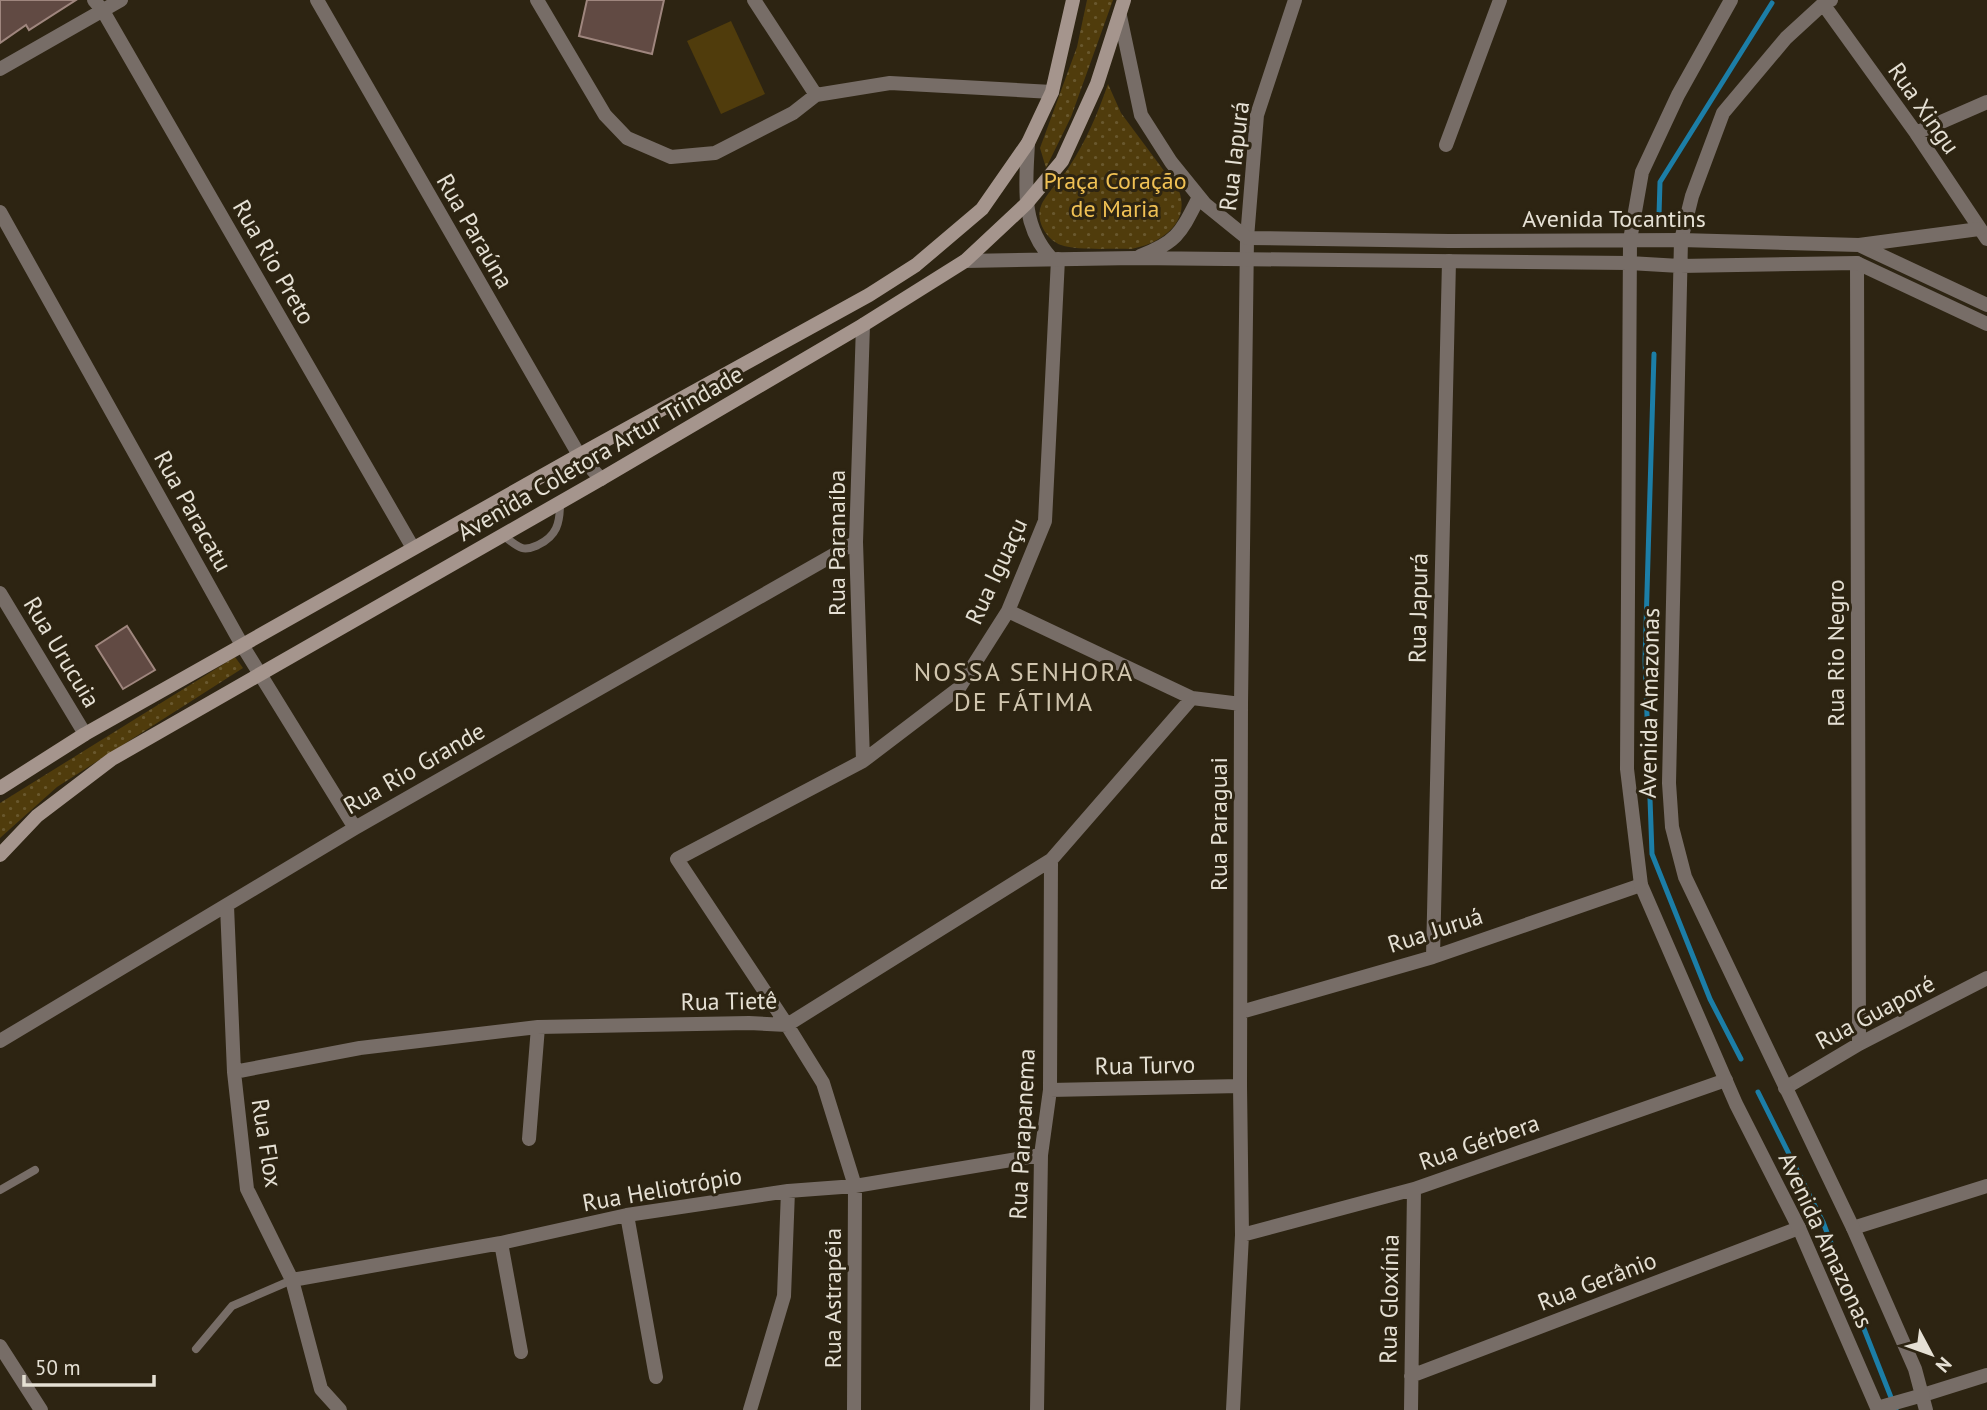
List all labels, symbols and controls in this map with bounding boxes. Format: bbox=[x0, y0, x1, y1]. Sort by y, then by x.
street label: Rua Xingu bbox=[1881, 56, 1967, 160]
street label: Rua Iapurá bbox=[1212, 99, 1256, 213]
park label: Praça Coração de Maria bbox=[1043, 165, 1187, 224]
street label: Rua Paraúna bbox=[430, 168, 520, 294]
street label: Rua Rio Preto bbox=[226, 194, 322, 330]
street label: Avenida Tocantins bbox=[1522, 203, 1706, 234]
street label: Avenida Coletora Artur Trindade bbox=[451, 358, 749, 548]
street label: Rua Paracatu bbox=[147, 445, 239, 577]
street label: Rua Paranaíba bbox=[821, 470, 852, 616]
street label: Rua Iguaçu bbox=[958, 513, 1034, 629]
street label: Rua Japurá bbox=[1402, 553, 1434, 663]
street label: Rua Rio Negro bbox=[1820, 579, 1851, 727]
street label: Rua Urucuia bbox=[17, 591, 107, 713]
street label: Avenida Amazonas bbox=[1632, 607, 1666, 799]
district label: NOSSA SENHORA DE FÁTIMA bbox=[914, 655, 1134, 718]
street label: Rua Rio Grande bbox=[338, 715, 490, 821]
street label: Rua Paraguai bbox=[1203, 757, 1234, 891]
street label: Rua Juruá bbox=[1384, 900, 1486, 960]
street label: Rua Guaporé bbox=[1810, 968, 1940, 1056]
street label: Rua Tietê bbox=[680, 985, 778, 1017]
street label: Rua Parapanema bbox=[1002, 1048, 1042, 1220]
street label: Rua Turvo bbox=[1094, 1049, 1196, 1081]
street label: Rua Flox bbox=[245, 1096, 289, 1190]
street label: Rua Gérbera bbox=[1415, 1107, 1543, 1177]
street label: Avenida Amazonas bbox=[1772, 1147, 1880, 1333]
street label: Rua Heliotrópio bbox=[580, 1160, 744, 1218]
street label: Rua Astrapéia bbox=[817, 1228, 848, 1368]
street label: Rua Gloxínia bbox=[1372, 1234, 1406, 1364]
street label: Rua Gerânio bbox=[1533, 1244, 1661, 1318]
north arrow bbox=[1896, 1319, 1966, 1389]
scale bar bbox=[24, 1344, 154, 1388]
text: N bbox=[1931, 1353, 1957, 1378]
text: 50 m bbox=[35, 1354, 81, 1381]

